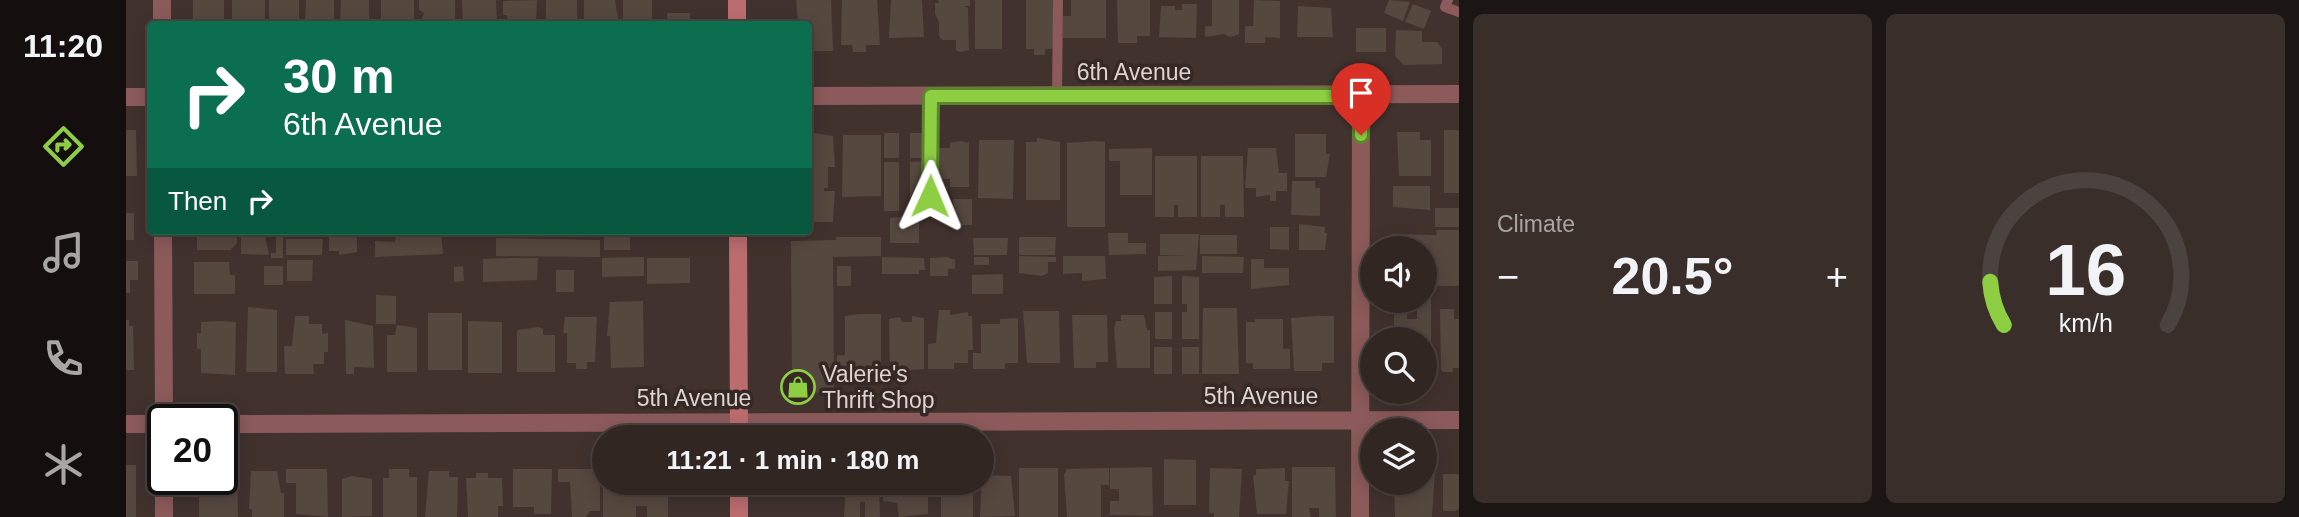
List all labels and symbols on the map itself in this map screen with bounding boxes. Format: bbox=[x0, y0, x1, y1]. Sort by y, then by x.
street label: 6th Avenue bbox=[1077, 59, 1191, 85]
pin bbox=[1331, 63, 1391, 135]
position arrow bbox=[893, 159, 967, 233]
place label: Valerie's Thrift Shop bbox=[822, 361, 935, 413]
shop icon: Valerie's Thrift Shop bbox=[779, 368, 817, 406]
street label: 5th Avenue bbox=[1204, 383, 1318, 409]
street label: 5th Avenue bbox=[637, 385, 751, 411]
speed limit sign: 20 bbox=[147, 404, 238, 495]

